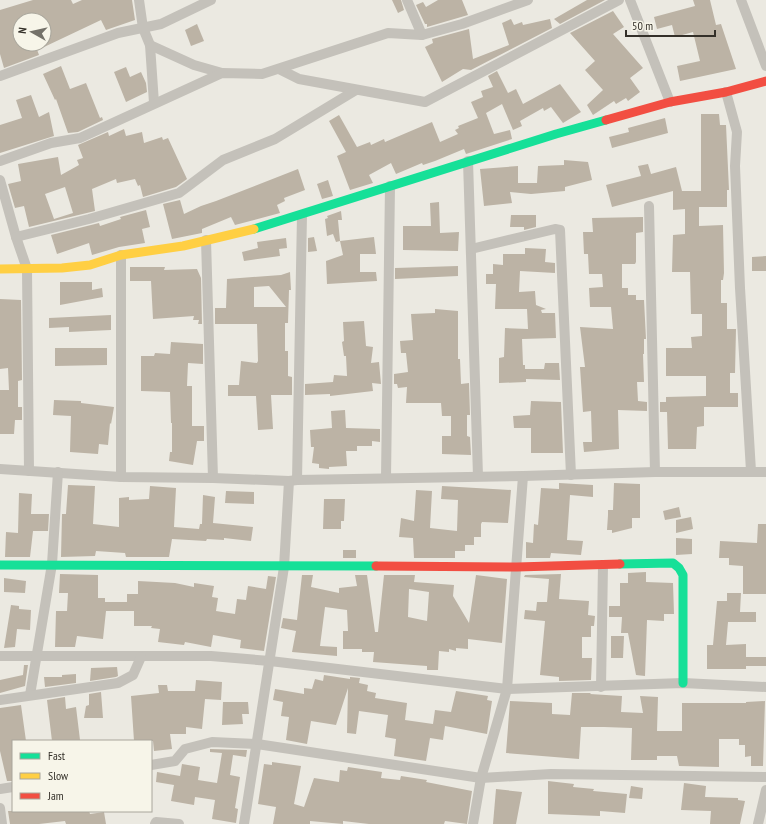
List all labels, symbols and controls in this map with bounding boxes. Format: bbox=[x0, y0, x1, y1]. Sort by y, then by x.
north arrow bbox=[12, 12, 52, 52]
scale bar bbox=[626, 12, 715, 38]
text: 50 m bbox=[632, 18, 653, 33]
text: N bbox=[15, 27, 29, 35]
legend bbox=[12, 740, 152, 812]
text: Fast bbox=[48, 748, 66, 763]
text: Slow bbox=[48, 768, 69, 783]
text: Jam bbox=[47, 788, 64, 803]

